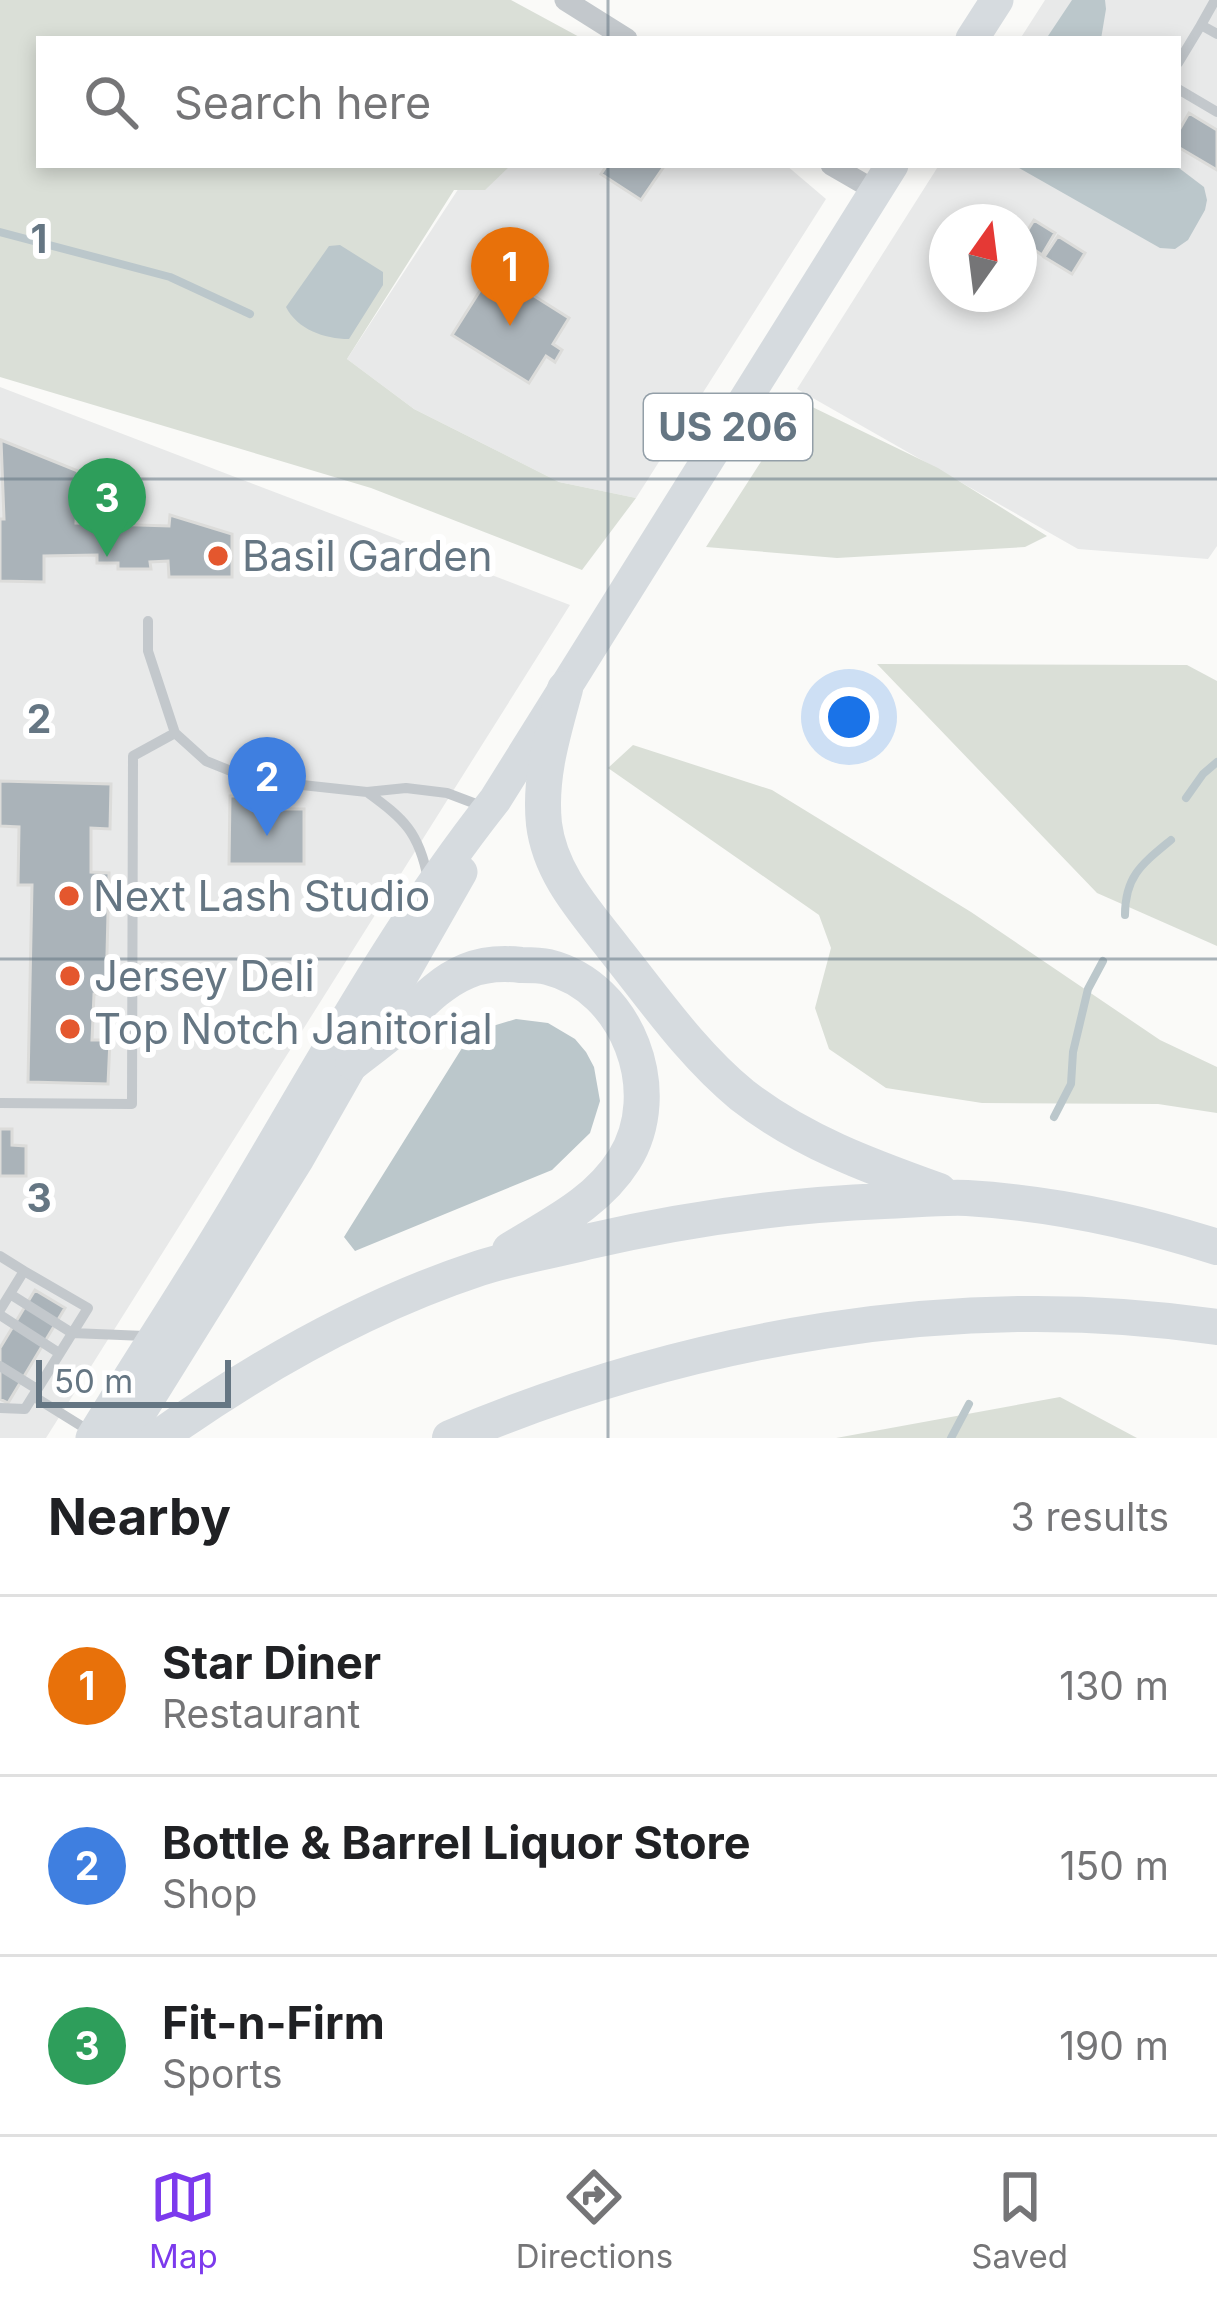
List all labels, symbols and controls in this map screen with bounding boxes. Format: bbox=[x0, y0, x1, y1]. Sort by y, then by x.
search box bbox=[36, 36, 1181, 168]
icon: search bbox=[78, 69, 144, 135]
text: Search here bbox=[174, 75, 431, 130]
north arrow bbox=[929, 204, 1037, 312]
text: 1 bbox=[31, 215, 47, 262]
pin: 1 bbox=[471, 227, 549, 326]
road number: US 206 bbox=[644, 394, 812, 460]
pin: 3 bbox=[68, 458, 146, 557]
place label: Basil Garden bbox=[242, 530, 492, 581]
marker: Basil Garden bbox=[205, 543, 231, 569]
your location bbox=[819, 687, 879, 747]
text: 2 bbox=[27, 695, 51, 742]
pin: 2 bbox=[228, 737, 306, 836]
place label: Next Lash Studio bbox=[93, 870, 430, 921]
marker: Next Lash Studio bbox=[56, 883, 82, 909]
place label: Jersey Deli bbox=[94, 950, 315, 1001]
marker: Jersey Deli bbox=[57, 963, 83, 989]
place label: Top Notch Janitorial bbox=[94, 1003, 493, 1054]
marker: Top Notch Janitorial bbox=[57, 1016, 83, 1042]
text: 3 bbox=[26, 1174, 52, 1221]
scale bar bbox=[36, 1354, 231, 1407]
text: 50 m bbox=[54, 1361, 133, 1401]
text: Nearby bbox=[48, 1486, 231, 1547]
text: 3 results bbox=[1011, 1493, 1169, 1540]
text: Star Diner bbox=[162, 1635, 381, 1690]
text: 1 bbox=[79, 1662, 95, 1709]
text: 130 m bbox=[1059, 1662, 1169, 1709]
text: Restaurant bbox=[162, 1690, 360, 1737]
text: Bottle & Barrel Liquor Store bbox=[162, 1815, 751, 1870]
text: 2 bbox=[75, 1842, 99, 1889]
text: 150 m bbox=[1060, 1842, 1169, 1889]
text: Shop bbox=[162, 1870, 257, 1917]
text: Fit-n-Firm bbox=[162, 1995, 385, 2050]
text: 3 bbox=[74, 2022, 100, 2069]
text: 190 m bbox=[1059, 2022, 1169, 2069]
text: Sports bbox=[162, 2050, 283, 2097]
tab: Map bbox=[149, 2164, 218, 2276]
tab: Directions bbox=[516, 2164, 673, 2276]
tab: Saved bbox=[971, 2164, 1068, 2276]

